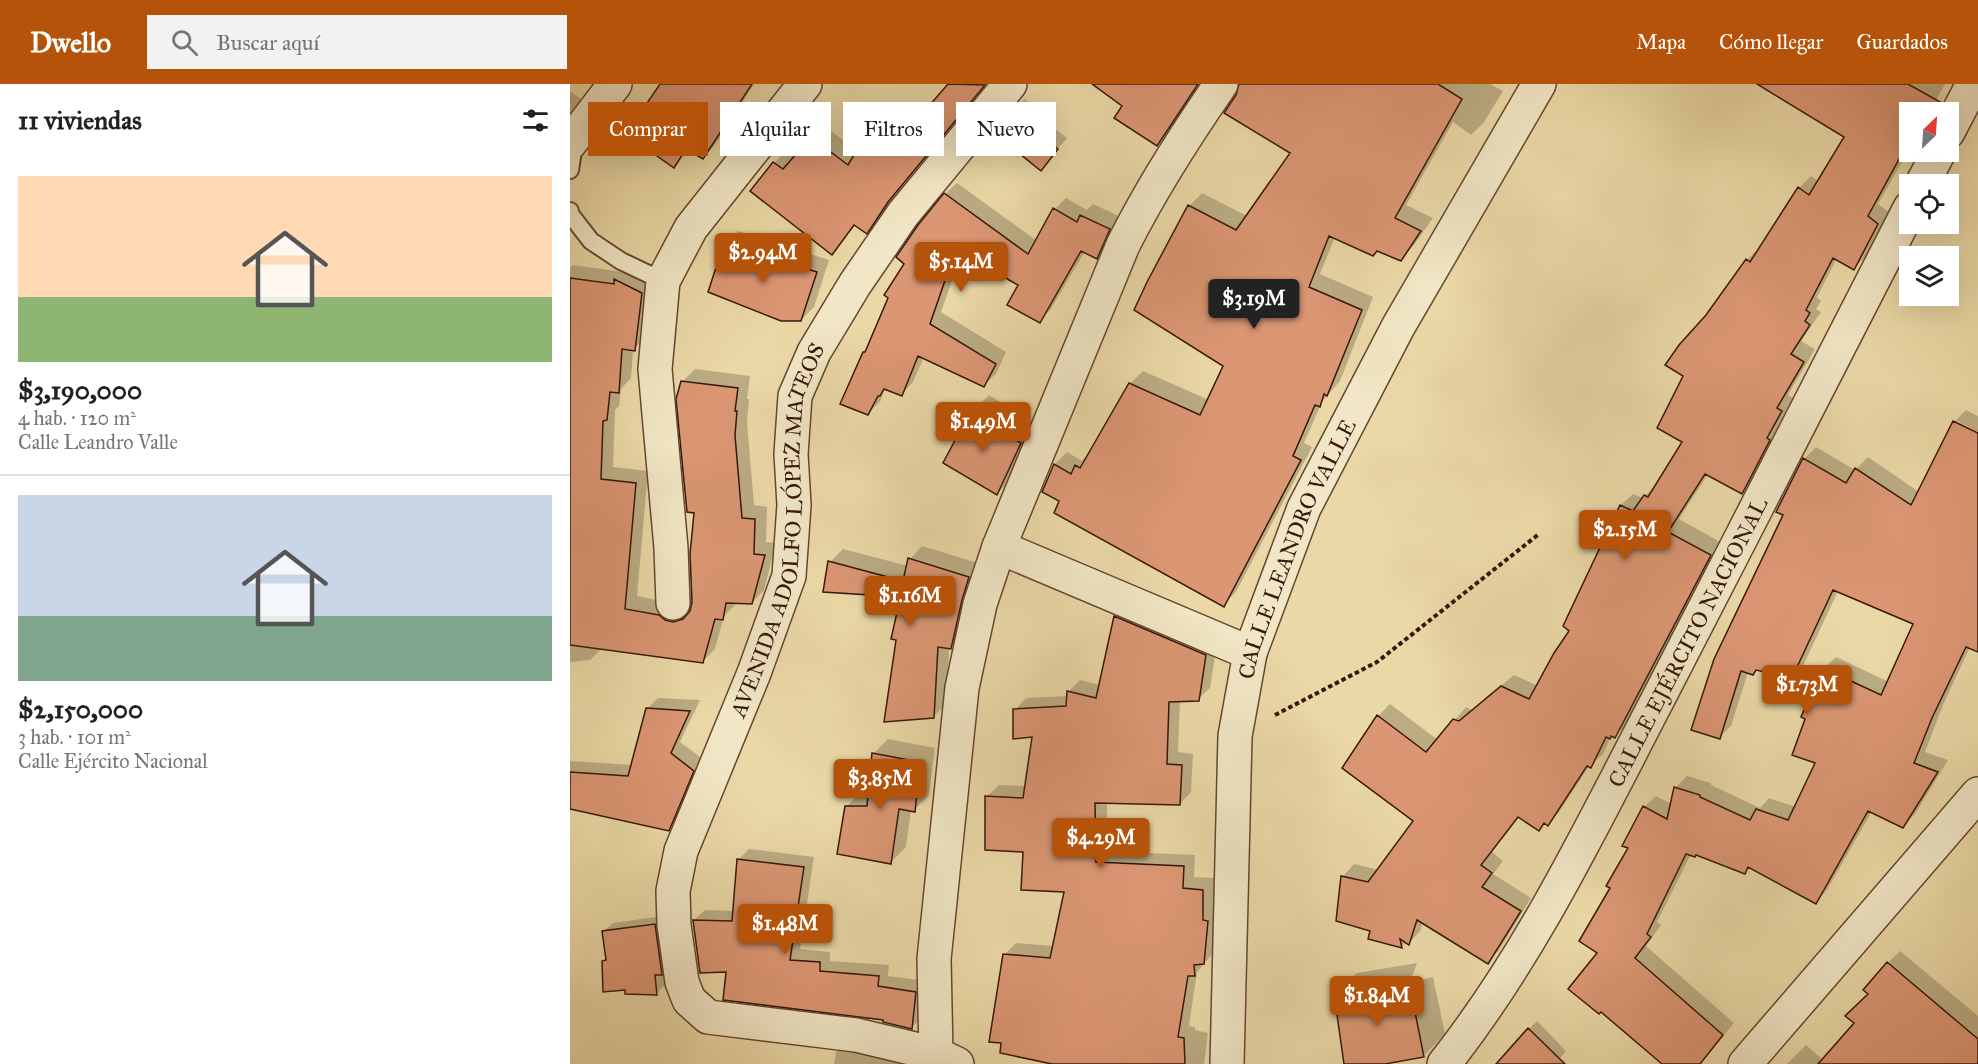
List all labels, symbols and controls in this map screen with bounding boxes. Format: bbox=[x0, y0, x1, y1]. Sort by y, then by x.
search box bbox=[147, 15, 567, 69]
text: Dwello bbox=[30, 25, 111, 60]
icon: search bbox=[168, 26, 201, 59]
text: Buscar aquí bbox=[216, 29, 320, 56]
text: Mapa bbox=[1636, 29, 1686, 55]
text: Cómo llegar bbox=[1719, 29, 1823, 55]
text: Guardados bbox=[1856, 29, 1948, 55]
chip: Comprar bbox=[588, 102, 708, 156]
chip: Alquilar bbox=[720, 102, 831, 156]
chip: Filtros bbox=[843, 102, 944, 156]
chip: Nuevo bbox=[956, 102, 1056, 156]
north arrow bbox=[1899, 102, 1959, 162]
map controls bbox=[1899, 102, 1959, 306]
text: 11 viviendas bbox=[18, 104, 142, 136]
icon: filters bbox=[519, 104, 552, 137]
button: locate bbox=[1899, 174, 1959, 234]
icon: home bbox=[231, 215, 339, 323]
pin: $2.94M bbox=[714, 233, 812, 284]
text: $2.94M bbox=[729, 240, 797, 264]
pin: $5.14M bbox=[912, 242, 1010, 293]
button: layers bbox=[1899, 246, 1959, 306]
text: $5.14M bbox=[929, 249, 993, 273]
pin: $3.19M bbox=[1205, 279, 1303, 330]
text: $3.19M bbox=[1222, 286, 1286, 310]
street label: AVENIDA ADOLFO LÓPEZ MATEOS bbox=[723, 338, 830, 722]
text: $3,190,000 bbox=[18, 374, 142, 406]
pin: $1.49M bbox=[934, 402, 1032, 453]
text: 4 hab. · 120 m² bbox=[18, 406, 136, 430]
text: $1.49M bbox=[950, 409, 1016, 433]
street label: CALLE LEANDRO VALLE bbox=[1232, 414, 1361, 681]
text: Calle Leandro Valle bbox=[18, 430, 178, 454]
street label: CALLE EJÉRCITO NACIONAL bbox=[1602, 492, 1773, 791]
pin: $2.15M bbox=[1576, 510, 1674, 561]
text: $2.15M bbox=[1593, 517, 1657, 541]
icon: home bbox=[231, 534, 339, 642]
pin: $1.16M bbox=[861, 576, 959, 627]
text: $1.16M bbox=[879, 583, 941, 607]
pin: $1.73M bbox=[1758, 665, 1856, 716]
text: $1.73M bbox=[1776, 672, 1838, 696]
text: $2,150,000 bbox=[18, 693, 143, 725]
text: 3 hab. · 101 m² bbox=[18, 725, 131, 749]
text: Calle Ejército Nacional bbox=[18, 749, 208, 773]
pin: $3.85M bbox=[831, 759, 929, 810]
text: $3.85M bbox=[848, 766, 912, 790]
pin: $4.29M bbox=[1052, 818, 1150, 869]
text: $4.29M bbox=[1067, 825, 1135, 849]
pin: $1.48M bbox=[736, 904, 834, 955]
text: $1.48M bbox=[752, 911, 818, 935]
pin: $1.84M bbox=[1328, 976, 1426, 1027]
text: $1.84M bbox=[1344, 983, 1410, 1007]

